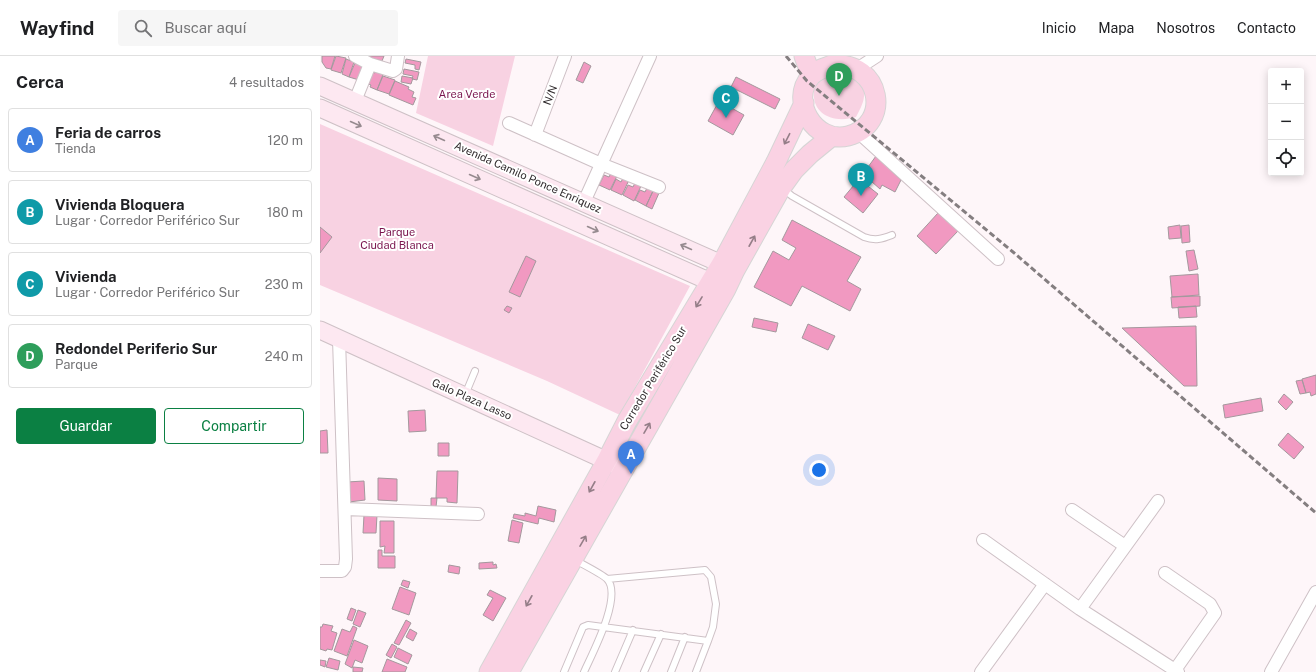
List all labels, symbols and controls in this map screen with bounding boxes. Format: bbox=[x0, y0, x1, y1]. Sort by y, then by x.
search box bbox=[118, 10, 398, 46]
text: Wayfind bbox=[20, 17, 94, 39]
icon: search bbox=[132, 17, 154, 39]
text: Buscar aquí bbox=[164, 19, 246, 36]
text: Inicio bbox=[1042, 20, 1076, 36]
text: Mapa bbox=[1098, 20, 1134, 36]
text: Nosotros bbox=[1156, 20, 1215, 36]
text: Contacto bbox=[1237, 20, 1296, 36]
pin: D bbox=[826, 63, 852, 96]
map controls bbox=[1268, 68, 1304, 176]
button: + bbox=[1268, 68, 1304, 104]
text: Cerca bbox=[16, 72, 64, 92]
text: 4 resultados bbox=[229, 75, 304, 90]
street label: N/N bbox=[541, 83, 559, 107]
pin: C bbox=[713, 85, 739, 118]
park label: Area Verde bbox=[439, 88, 495, 100]
button: − bbox=[1268, 104, 1304, 140]
one-way arrow bbox=[349, 121, 361, 128]
text: Feria de carros bbox=[55, 124, 161, 141]
one-way arrow bbox=[783, 132, 790, 144]
text: A bbox=[25, 133, 35, 148]
text: 120 m bbox=[268, 133, 303, 148]
one-way arrow bbox=[434, 134, 446, 142]
street label: Avenida Camilo Ponce Enriquez bbox=[453, 139, 603, 215]
button: locate bbox=[1268, 140, 1304, 176]
text: Tienda bbox=[55, 141, 96, 156]
pin: B bbox=[848, 163, 874, 196]
one-way arrow bbox=[468, 174, 480, 181]
text: Vivienda Bloquera bbox=[55, 196, 185, 213]
text: B bbox=[26, 205, 34, 220]
text: 180 m bbox=[267, 205, 303, 220]
text: Lugar · Corredor Periférico Sur bbox=[55, 213, 240, 228]
park label: Parque Ciudad Blanca bbox=[360, 226, 434, 251]
one-way arrow bbox=[587, 226, 599, 233]
one-way arrow bbox=[749, 235, 756, 247]
one-way arrow bbox=[681, 243, 693, 250]
text: Vivienda bbox=[55, 268, 117, 285]
text: C bbox=[25, 277, 35, 292]
text: 230 m bbox=[265, 277, 303, 292]
text: Lugar · Corredor Periférico Sur bbox=[55, 285, 240, 300]
one-way arrow bbox=[694, 296, 702, 308]
street label: Corredor Periférico Sur bbox=[617, 324, 689, 432]
text: Redondel Periferio Sur bbox=[55, 340, 217, 357]
text: D bbox=[25, 349, 35, 364]
text: 240 m bbox=[265, 349, 303, 364]
text: Parque bbox=[55, 357, 98, 372]
street label: Galo Plaza Lasso bbox=[430, 376, 514, 422]
button: Guardar bbox=[16, 408, 156, 444]
button: Compartir bbox=[164, 408, 304, 444]
one-way arrow bbox=[644, 422, 652, 434]
pin: A bbox=[618, 441, 644, 474]
your location bbox=[809, 460, 829, 480]
one-way arrow bbox=[587, 481, 595, 493]
one-way arrow bbox=[580, 535, 588, 547]
one-way arrow bbox=[524, 595, 532, 607]

